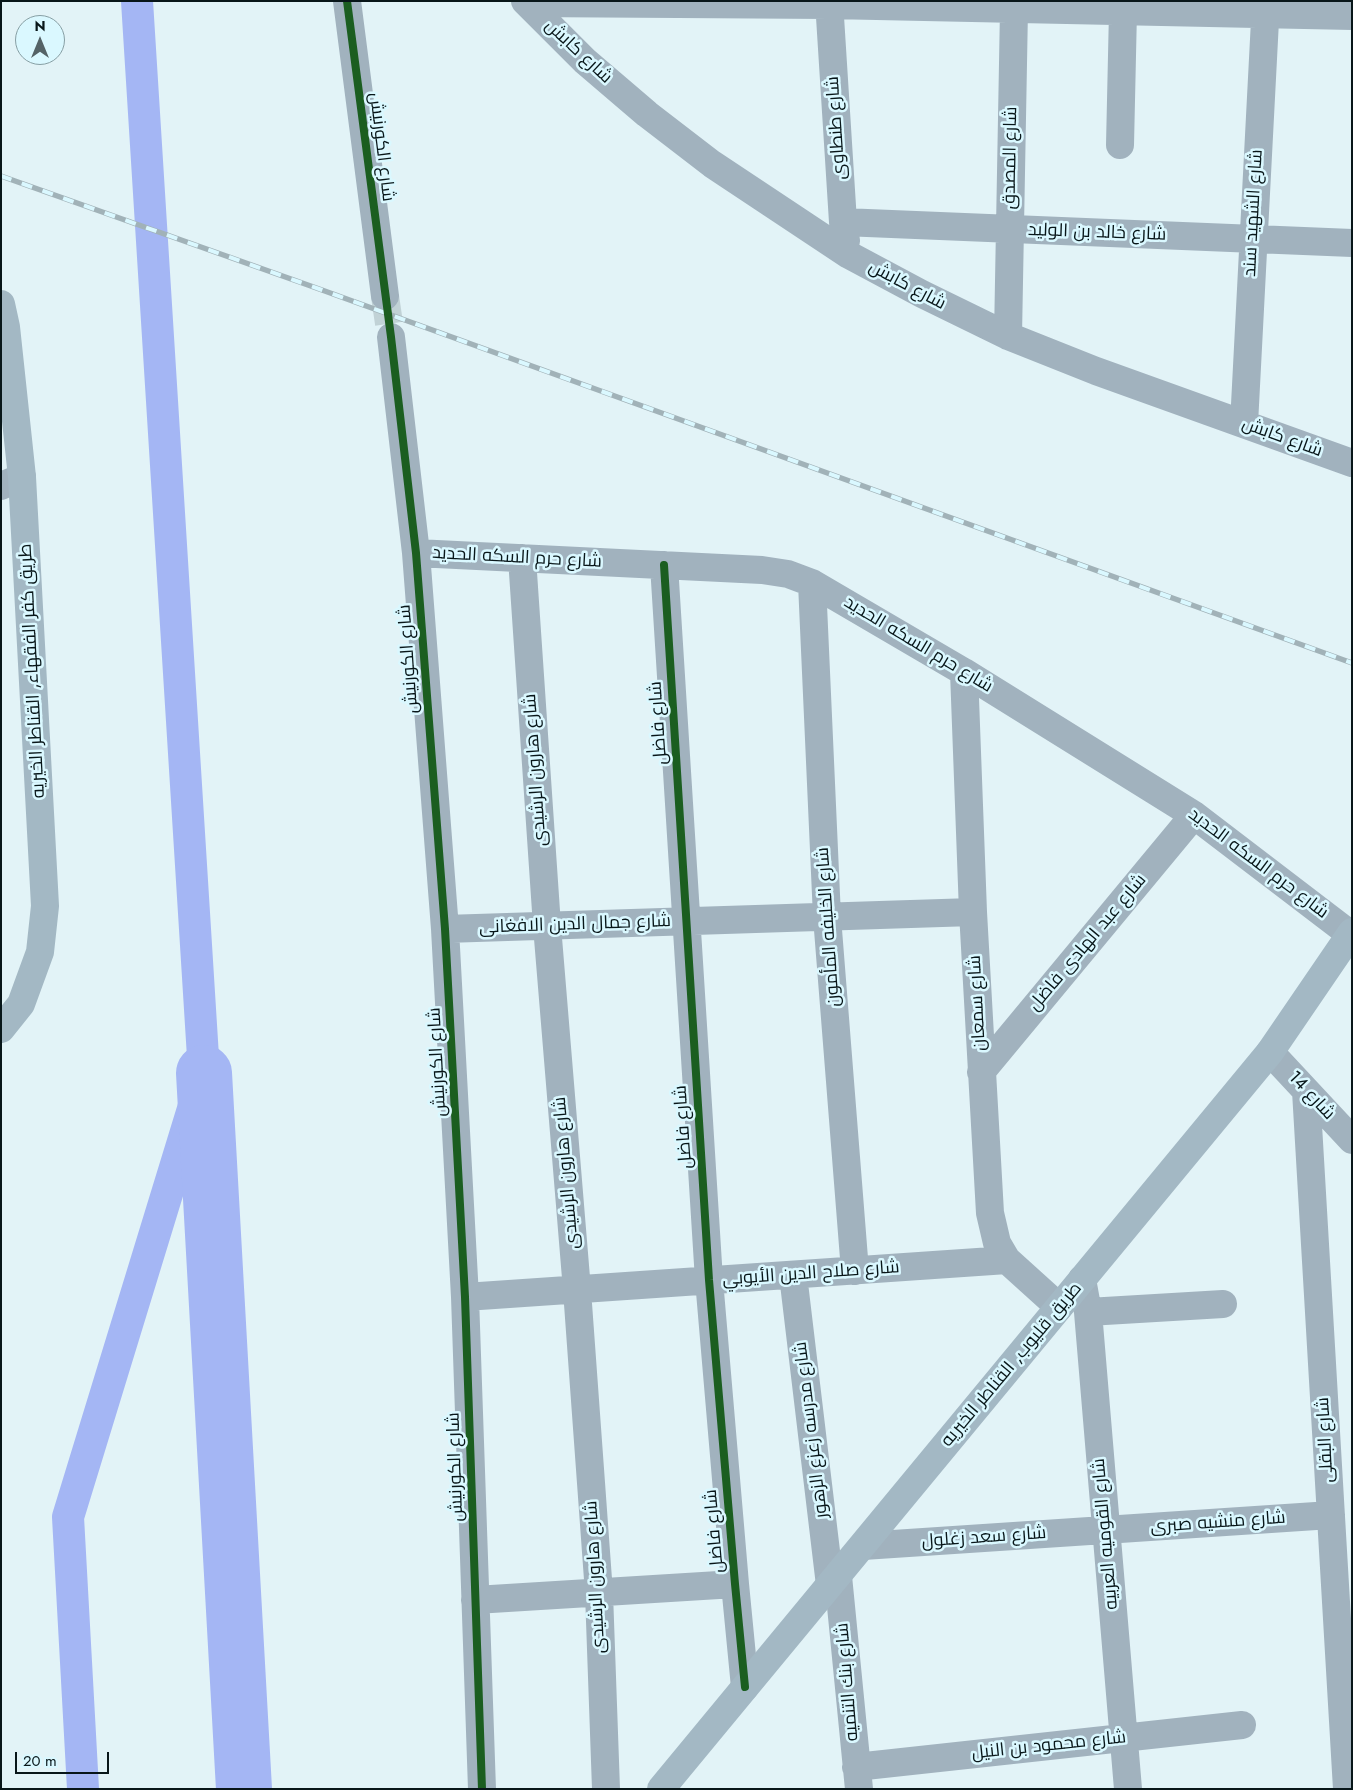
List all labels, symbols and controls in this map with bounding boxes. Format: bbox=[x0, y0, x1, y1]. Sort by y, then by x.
north arrow bbox=[15, 15, 65, 65]
street label: شارع كابش bbox=[540, 15, 616, 89]
text: N bbox=[34, 16, 46, 36]
street label: شارع طنطاوى bbox=[823, 76, 851, 180]
street label: شارع الكورنيش bbox=[364, 91, 398, 203]
street label: شارع المصدق bbox=[999, 106, 1023, 210]
street label: شارع الشهيد سند bbox=[1240, 149, 1268, 277]
street label: شارع خالد بن الوليد bbox=[1027, 220, 1167, 246]
street label: شارع كابش bbox=[865, 257, 949, 315]
street label: شارع كابش bbox=[1239, 413, 1325, 463]
street label: طريق كفر الفقهاء, القناطر الخيريه bbox=[16, 543, 50, 799]
street label: شارع حرم السكه الحديد bbox=[432, 543, 602, 573]
street label: شارع حرم السكه الحديد bbox=[840, 592, 996, 698]
street label: شارع الكورنيش bbox=[394, 604, 424, 714]
street label: شارع فاضل bbox=[645, 680, 673, 766]
street label: شارع هارون الرشيدى bbox=[520, 693, 552, 847]
street label: شارع حرم السكه الحديد bbox=[1184, 804, 1332, 924]
street label: شارع الخليفه المأمون bbox=[813, 846, 845, 1008]
street label: شارع عبد الهادى فاضل bbox=[1024, 870, 1152, 1016]
street label: شارع جمال الدين الافغانى bbox=[479, 911, 671, 939]
street label: شارع سمعان bbox=[965, 954, 991, 1052]
street label: شارع الكورنيش bbox=[424, 1007, 452, 1117]
street label: شارع 14 bbox=[1283, 1067, 1339, 1125]
street label: شارع فاضل bbox=[670, 1084, 698, 1170]
street label: شارع هارون الرشيدى bbox=[550, 1096, 584, 1250]
street label: شارع صلاح الدين الأيوبي bbox=[722, 1257, 900, 1291]
street label: طريق قليوب, القناطر الخيريه bbox=[937, 1278, 1087, 1452]
street label: شارع مدرسه زعزع الزهور bbox=[790, 1341, 834, 1519]
street label: شارع البقلى bbox=[1313, 1397, 1339, 1483]
street label: شارع الكورنيش bbox=[443, 1412, 469, 1522]
street label: شارع القوميه العربيه bbox=[1089, 1457, 1123, 1611]
street label: شارع فاضل bbox=[701, 1488, 729, 1574]
street label: شارع هارون الرشيدى bbox=[581, 1500, 611, 1654]
street label: شارع منشيه صبرى bbox=[1150, 1508, 1286, 1538]
street label: شارع سعد زغلول bbox=[921, 1523, 1047, 1553]
street label: شارع بنك التنميه bbox=[832, 1622, 864, 1742]
street label: شارع محمود بن النيل bbox=[971, 1727, 1127, 1765]
scale bar bbox=[18, 1742, 111, 1774]
text: 20 m bbox=[23, 1750, 57, 1772]

